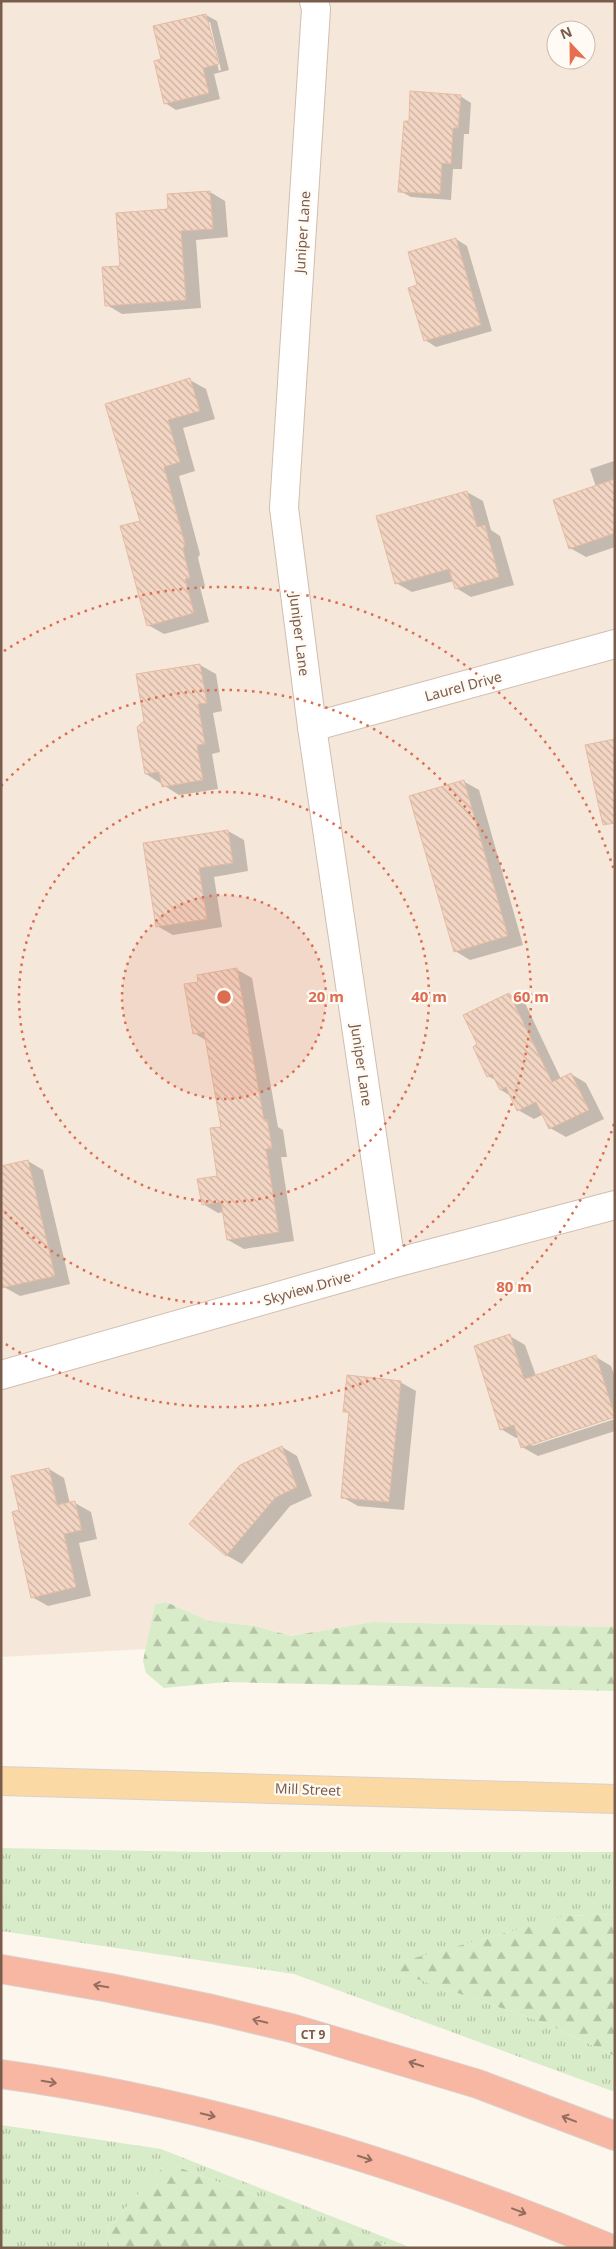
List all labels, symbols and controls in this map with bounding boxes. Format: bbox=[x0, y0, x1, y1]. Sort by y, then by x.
north arrow bbox=[546, 20, 596, 70]
text: N bbox=[557, 22, 575, 43]
street label: Juniper Lane bbox=[290, 190, 314, 276]
street label: Juniper Lane bbox=[285, 591, 314, 677]
street label: Laurel Drive bbox=[422, 667, 504, 705]
text: 20 m bbox=[308, 986, 344, 1006]
text: 40 m bbox=[411, 986, 447, 1006]
text: 60 m bbox=[513, 986, 549, 1006]
centre of rings bbox=[215, 988, 233, 1006]
street label: Juniper Lane bbox=[347, 1021, 377, 1107]
street label: Skyview Drive bbox=[261, 1266, 353, 1310]
text: 80 m bbox=[496, 1276, 532, 1296]
street label: Mill Street bbox=[275, 1778, 341, 1800]
one-way arrow bbox=[93, 1980, 109, 1990]
one-way arrow bbox=[252, 2016, 268, 2025]
road number: CT 9 bbox=[296, 2025, 330, 2044]
one-way arrow bbox=[409, 2059, 425, 2069]
one-way arrow bbox=[41, 2077, 57, 2087]
one-way arrow bbox=[200, 2111, 216, 2120]
one-way arrow bbox=[562, 2114, 577, 2123]
one-way arrow bbox=[357, 2154, 372, 2163]
one-way arrow bbox=[510, 2207, 526, 2216]

